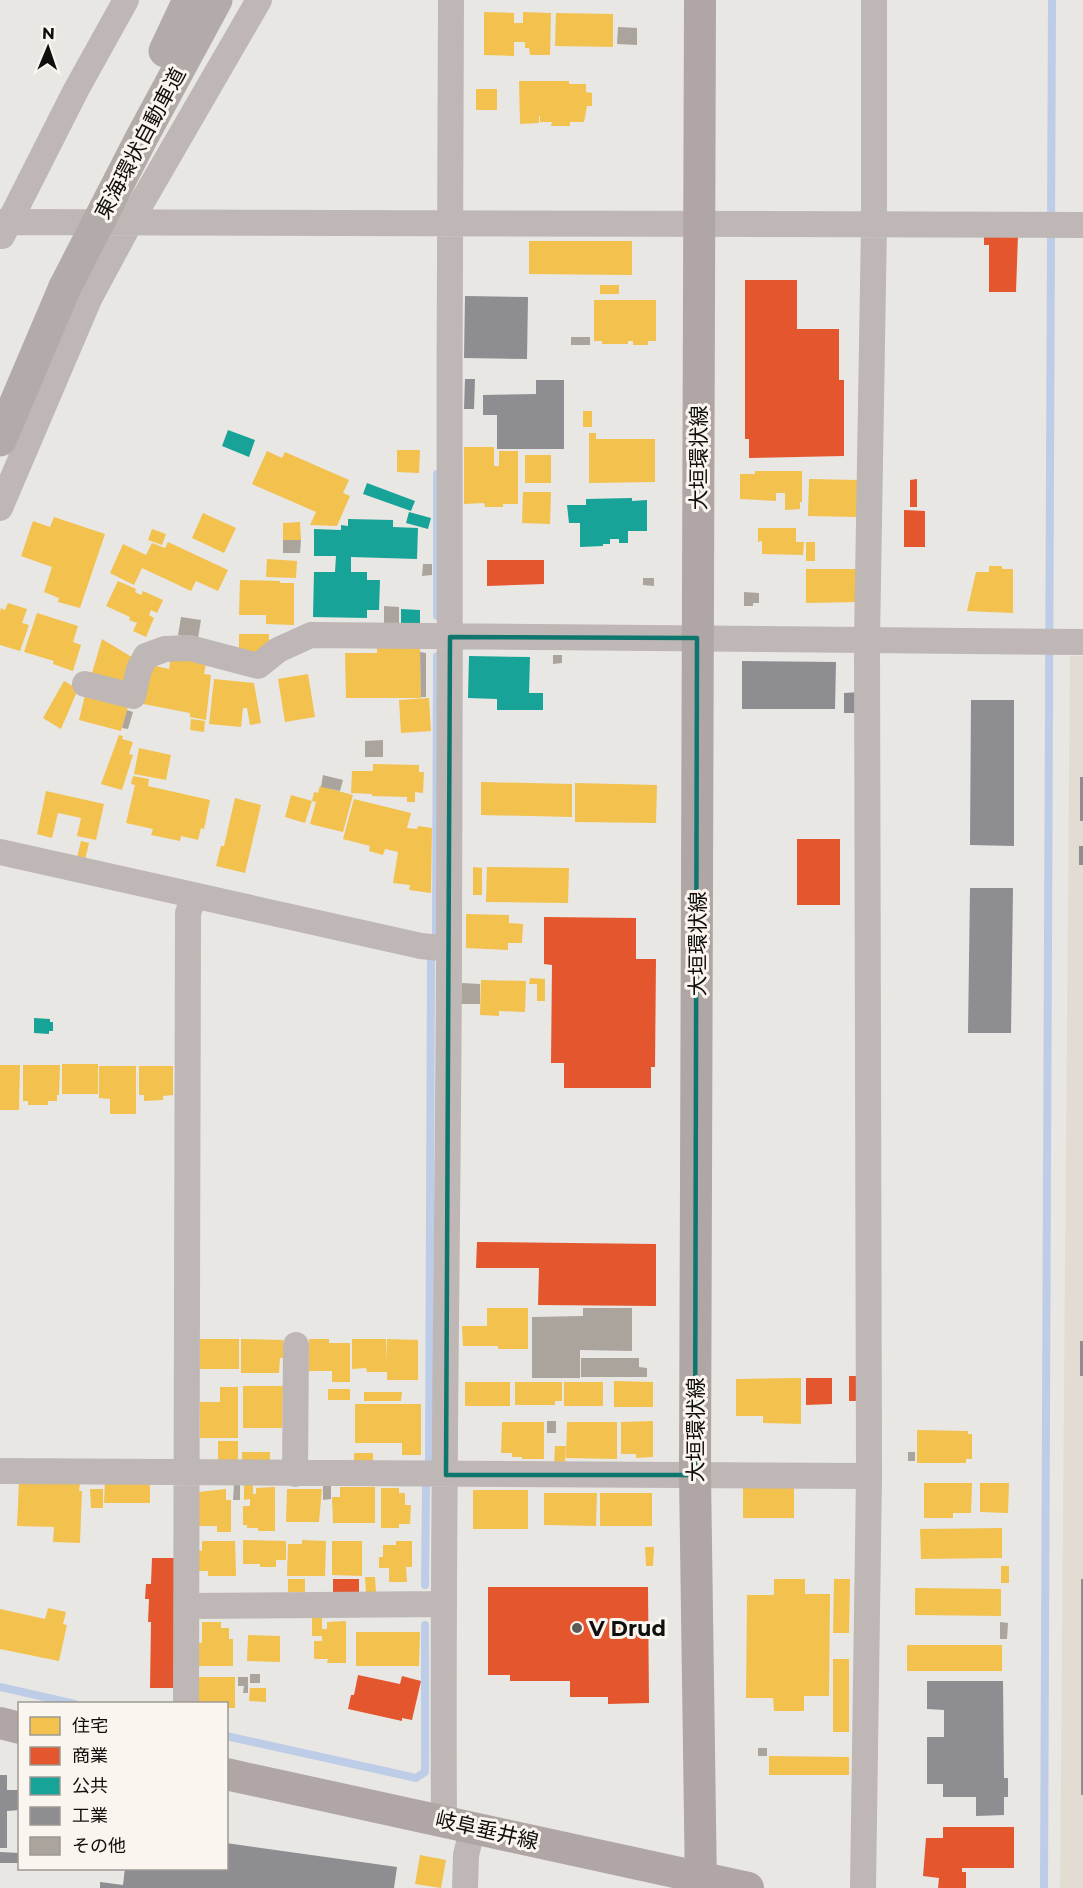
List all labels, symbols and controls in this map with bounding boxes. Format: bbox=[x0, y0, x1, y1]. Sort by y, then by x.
north arrow bbox=[18, 18, 78, 78]
text: N bbox=[42, 24, 55, 43]
street label: 東海環状自動車道 bbox=[90, 63, 190, 223]
street label: 大垣環状線 bbox=[686, 406, 711, 511]
street label: 大垣環状線 bbox=[685, 892, 710, 997]
street label: 大垣環状線 bbox=[683, 1378, 708, 1483]
place label: V Drud bbox=[588, 1616, 666, 1641]
marker: V Drud bbox=[570, 1621, 584, 1635]
legend bbox=[18, 1702, 228, 1870]
text: 住宅 bbox=[72, 1715, 108, 1737]
text: 商業 bbox=[72, 1745, 108, 1767]
text: 公共 bbox=[72, 1775, 108, 1797]
text: 工業 bbox=[72, 1805, 108, 1827]
street label: 岐阜垂井線 bbox=[433, 1806, 541, 1854]
text: その他 bbox=[72, 1835, 126, 1857]

